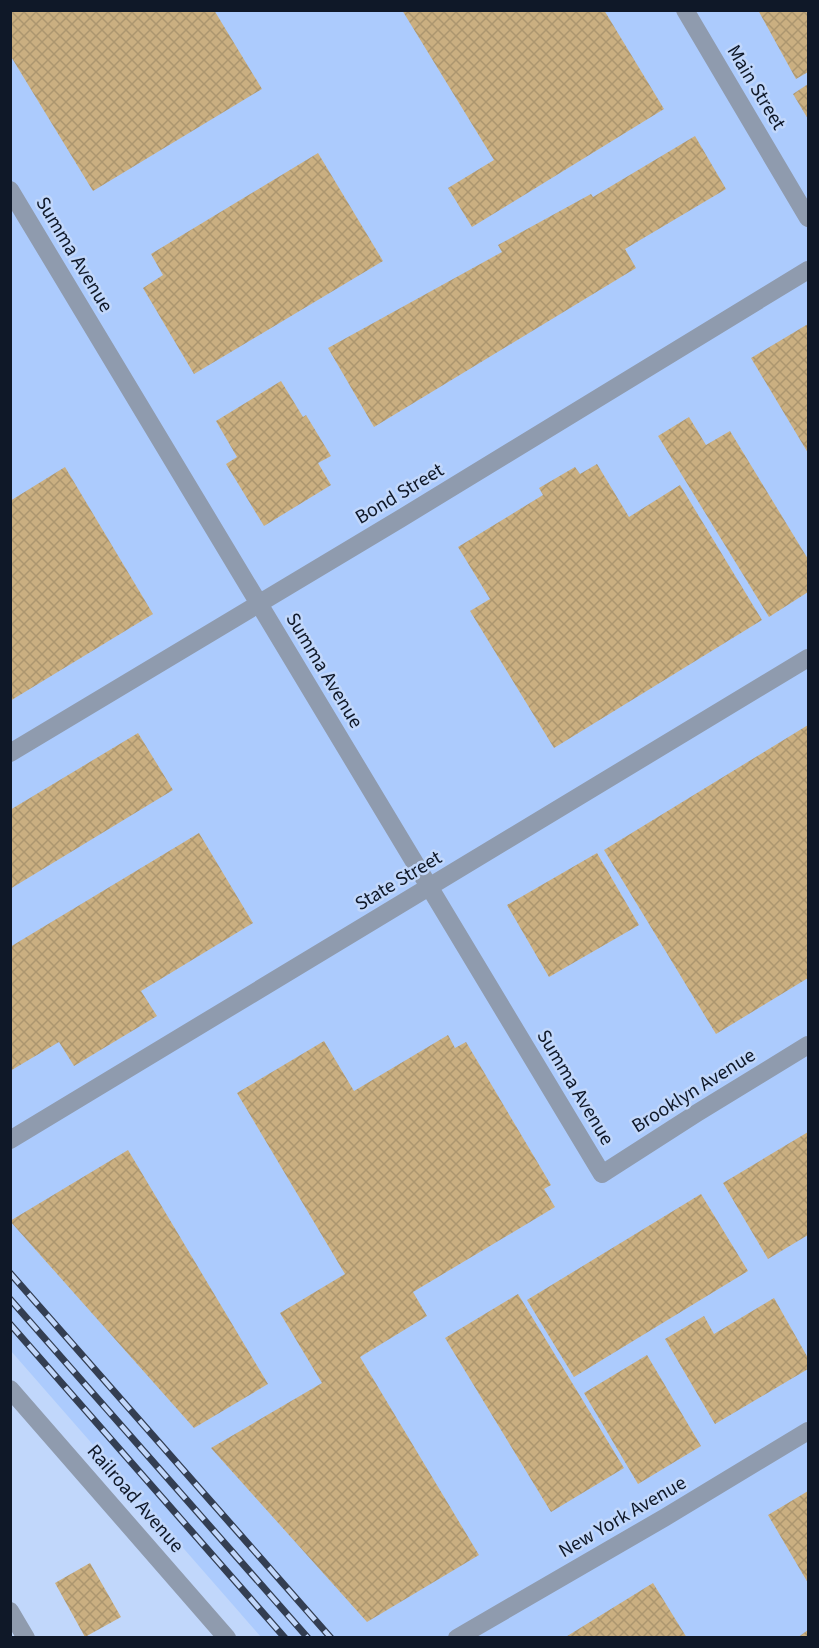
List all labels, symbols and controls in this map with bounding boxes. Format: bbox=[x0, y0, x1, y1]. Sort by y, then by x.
street label: Main Street bbox=[720, 40, 793, 135]
street label: Summa Avenue bbox=[29, 191, 120, 318]
street label: Bond Street bbox=[350, 456, 449, 531]
street label: Summa Avenue bbox=[279, 607, 370, 734]
street label: State Street bbox=[350, 844, 447, 918]
street label: Summa Avenue bbox=[530, 1024, 621, 1151]
street label: Brooklyn Avenue bbox=[626, 1042, 761, 1140]
street label: Railroad Avenue bbox=[80, 1438, 190, 1559]
street label: New York Avenue bbox=[553, 1469, 692, 1565]

